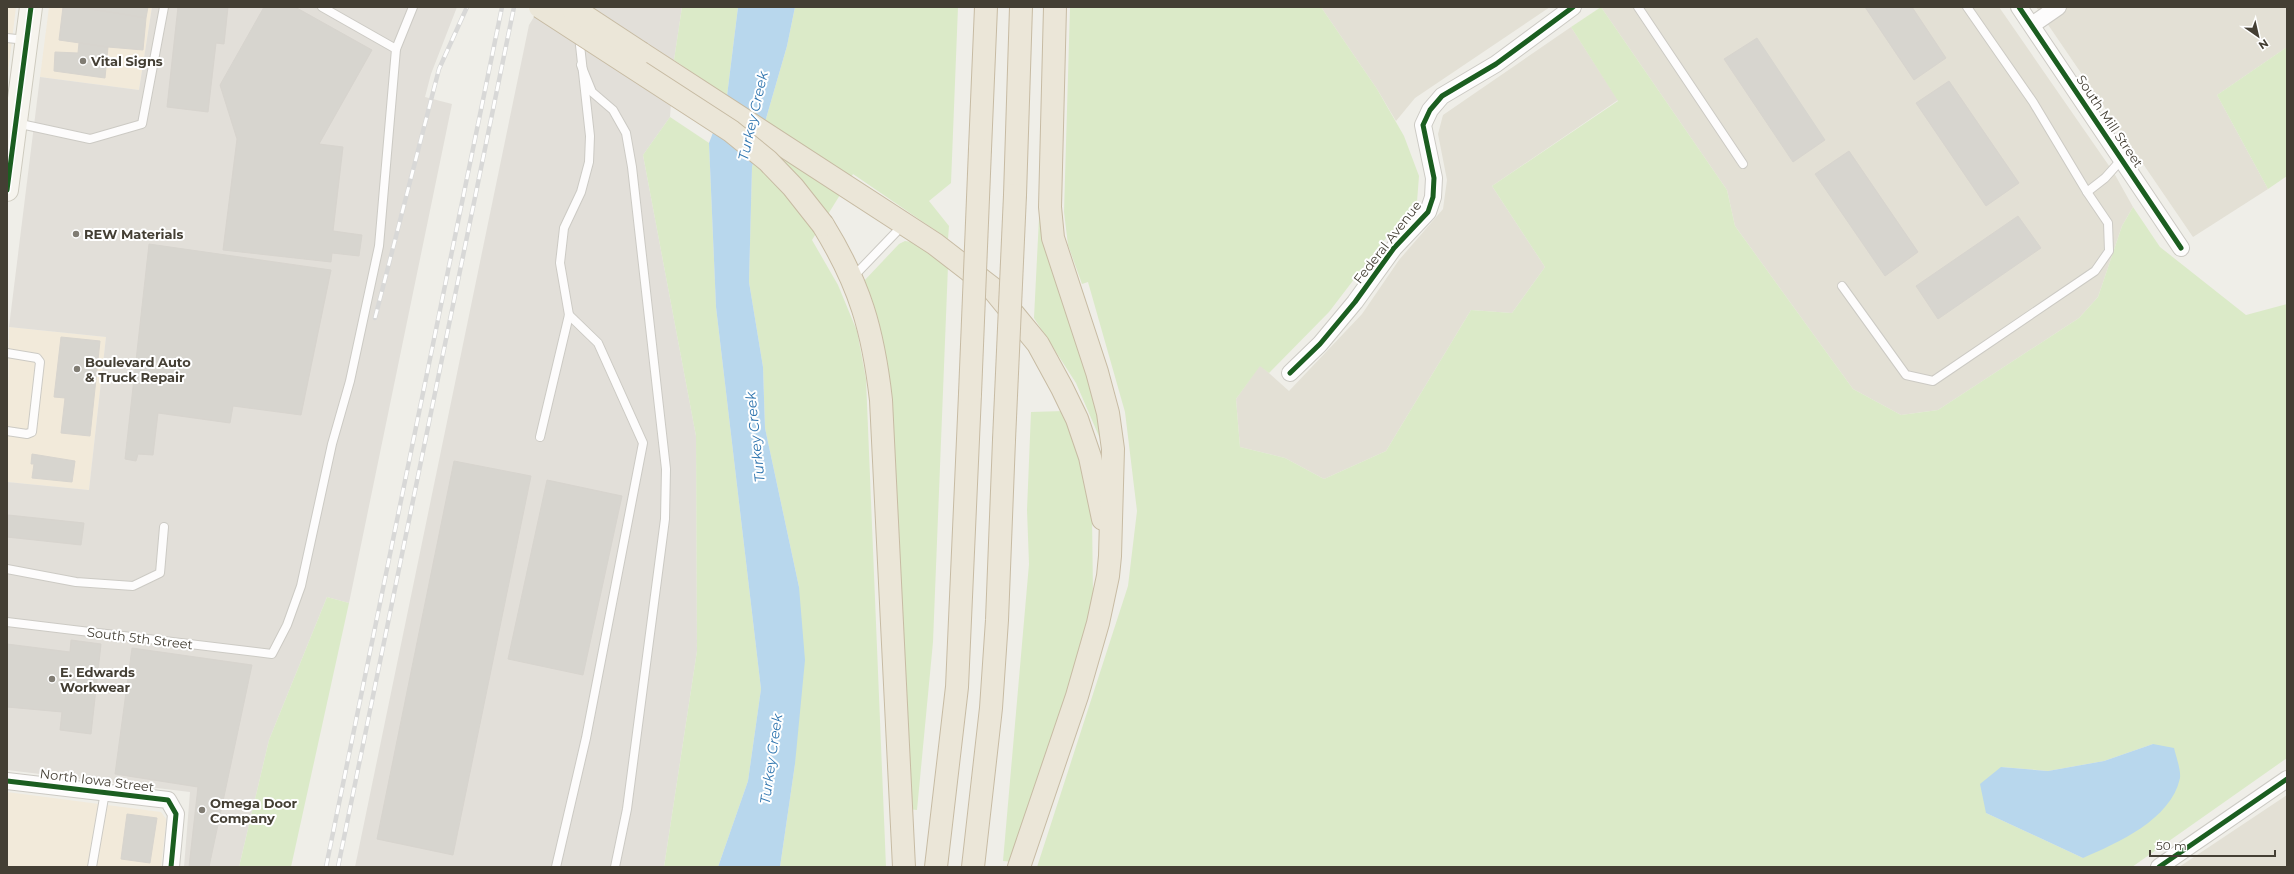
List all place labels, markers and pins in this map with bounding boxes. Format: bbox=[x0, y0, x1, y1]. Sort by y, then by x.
place label: Vital Signs bbox=[90, 53, 163, 69]
marker: Vital Signs bbox=[78, 56, 88, 66]
place label: REW Materials bbox=[84, 226, 183, 242]
marker: REW Materials bbox=[71, 229, 81, 239]
place label: Boulevard Auto & Truck Repair bbox=[85, 354, 191, 385]
marker: Boulevard Auto & Truck Repair bbox=[72, 364, 82, 374]
place label: E. Edwards Workwear bbox=[60, 664, 135, 695]
marker: E. Edwards Workwear bbox=[47, 674, 57, 684]
place label: Omega Door Company bbox=[210, 795, 297, 826]
marker: Omega Door Company bbox=[197, 805, 207, 815]

